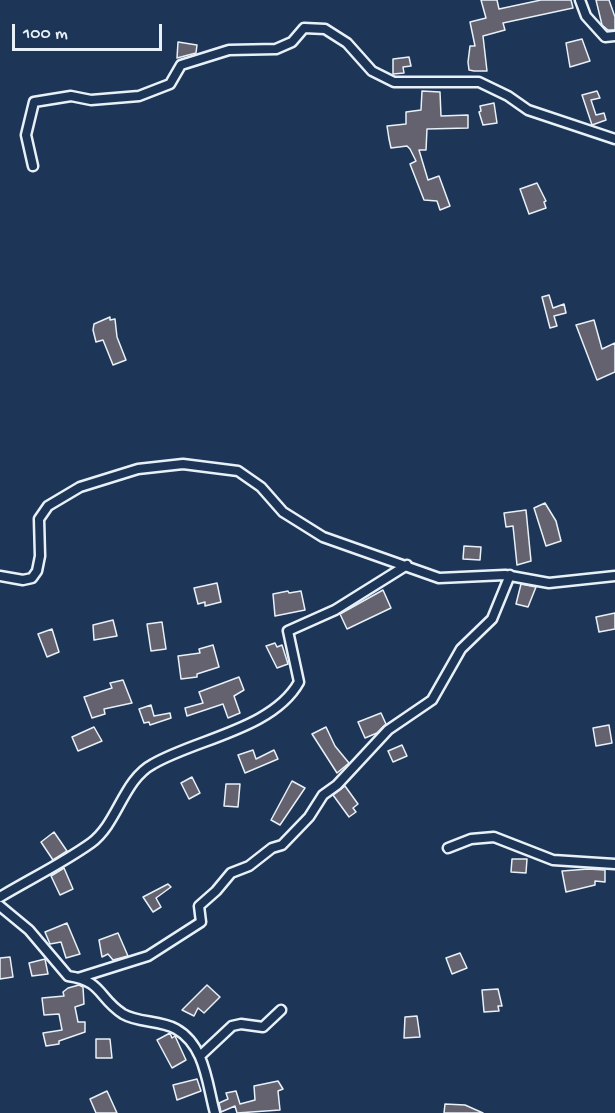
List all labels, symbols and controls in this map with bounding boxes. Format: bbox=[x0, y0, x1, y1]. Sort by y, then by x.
scale bar bbox=[15, 12, 165, 50]
text: 100 m bbox=[23, 24, 68, 45]

